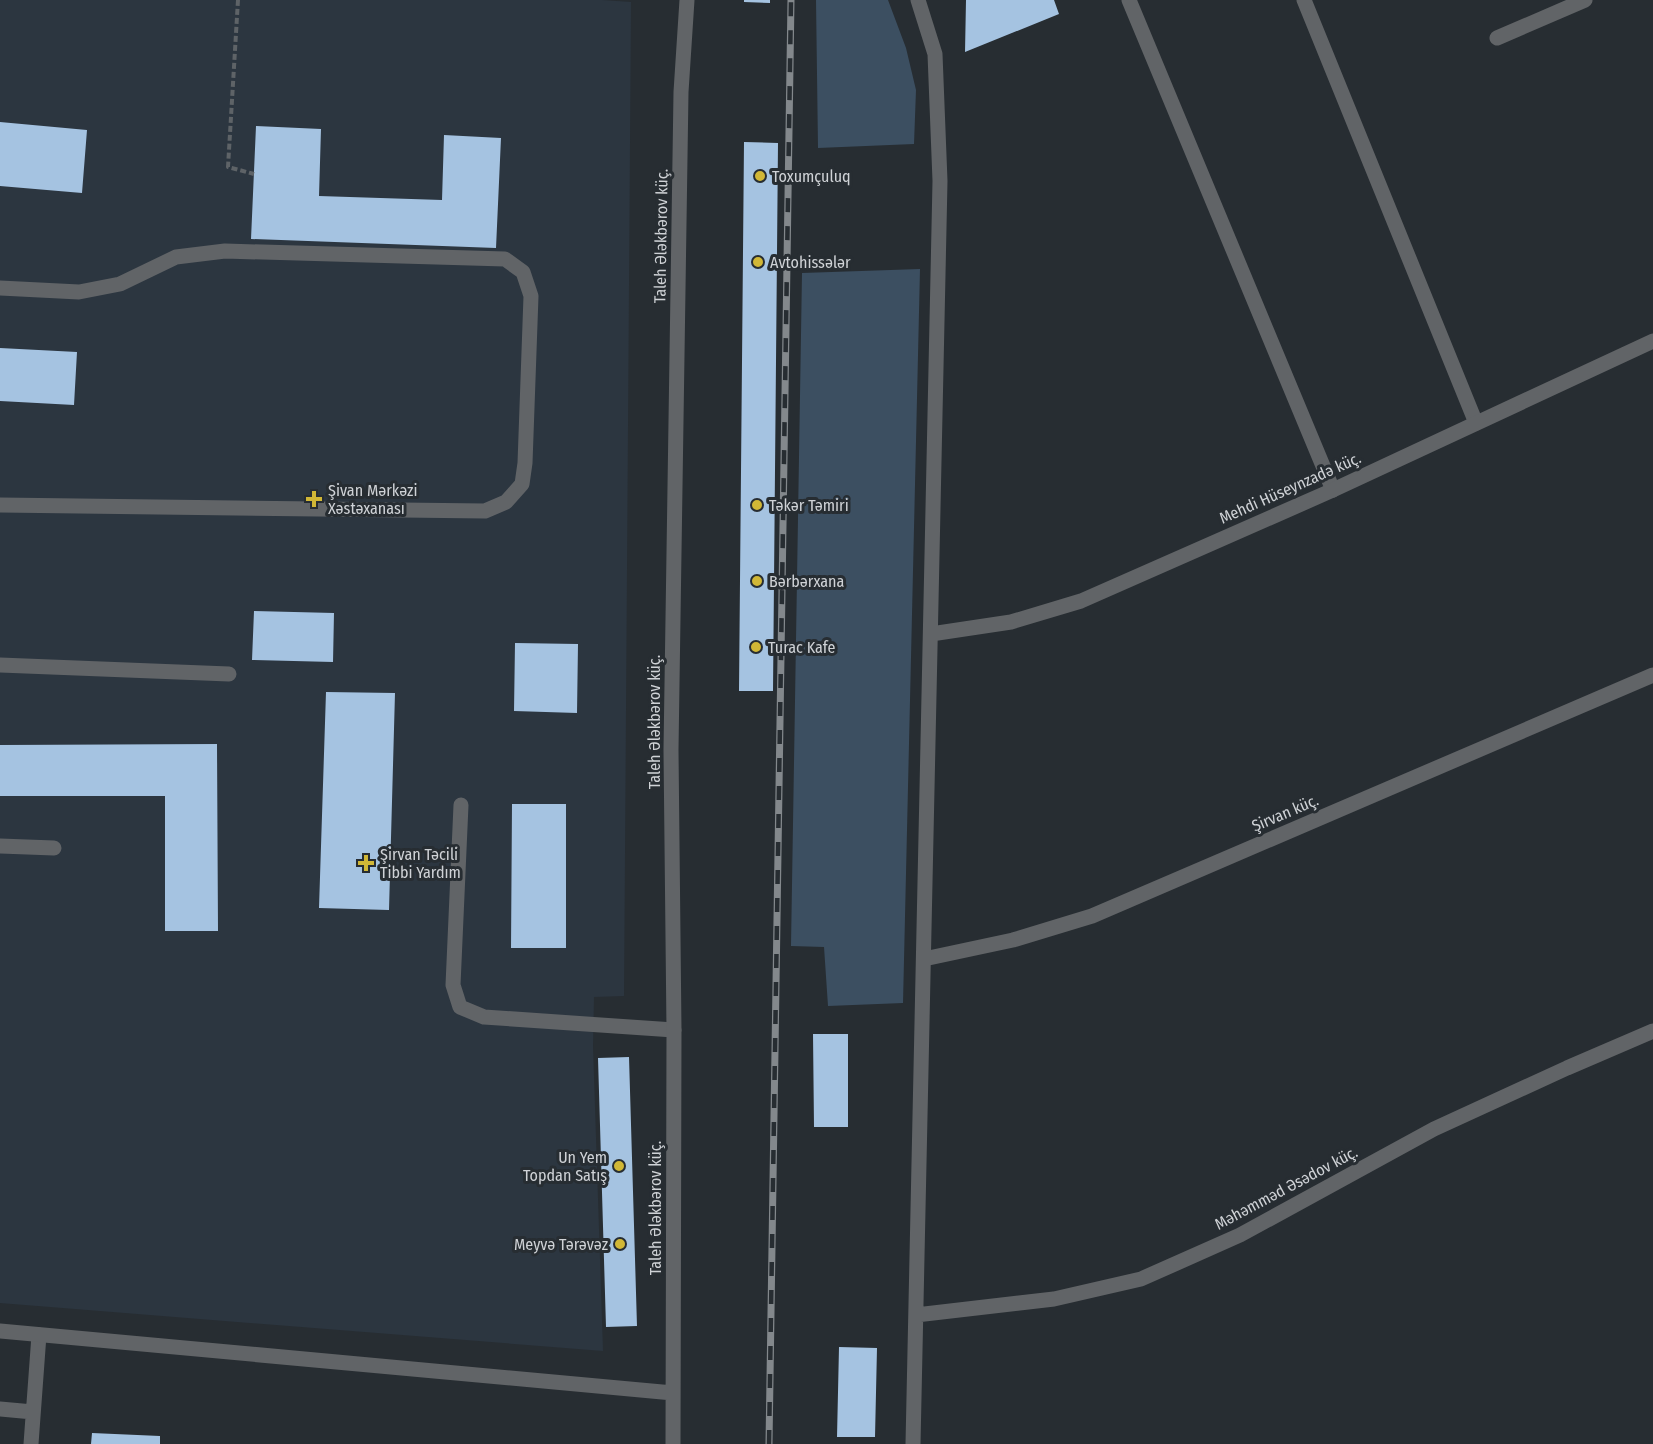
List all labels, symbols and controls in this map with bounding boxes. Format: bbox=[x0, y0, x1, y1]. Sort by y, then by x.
place label: Toxumçuluq bbox=[772, 167, 851, 186]
street label: Taleh Ələkbərov küç. bbox=[650, 169, 672, 303]
marker: Toxumçuluq bbox=[753, 169, 767, 183]
place label: Avtohissələr bbox=[770, 253, 851, 272]
marker: Avtohissələr bbox=[751, 255, 765, 269]
street label: Mehdi Hüseynzadə küç. bbox=[1216, 448, 1364, 528]
place label: Şivan Mərkəzi Xəstəxanası bbox=[328, 481, 417, 518]
marker: Şivan Mərkəzi Xəstəxanası bbox=[305, 490, 323, 508]
place label: Təkər Təmiri bbox=[769, 496, 849, 515]
marker: Təkər Təmiri bbox=[750, 498, 764, 512]
place label: Bərbərxana bbox=[769, 572, 844, 591]
marker: Bərbərxana bbox=[750, 574, 764, 588]
place label: Turac Kafe bbox=[768, 638, 836, 657]
marker: Turac Kafe bbox=[749, 640, 763, 654]
street label: Taleh Ələkbərov küç. bbox=[645, 655, 664, 789]
street label: Şirvan küç. bbox=[1249, 790, 1321, 836]
place label: Şirvan Təcili Tibbi Yardım bbox=[380, 845, 461, 882]
marker: Şirvan Təcili Tibbi Yardım bbox=[357, 854, 375, 872]
street label: Taleh Ələkbərov küç. bbox=[646, 1141, 665, 1275]
street label: Məhəmməd Əsədov küç. bbox=[1211, 1142, 1361, 1234]
place label: Un Yem Topdan Satış bbox=[523, 1148, 607, 1185]
marker: Un Yem Topdan Satış bbox=[612, 1159, 626, 1173]
place label: Meyvə Tərəvəz bbox=[514, 1235, 608, 1254]
marker: Meyvə Tərəvəz bbox=[613, 1237, 627, 1251]

